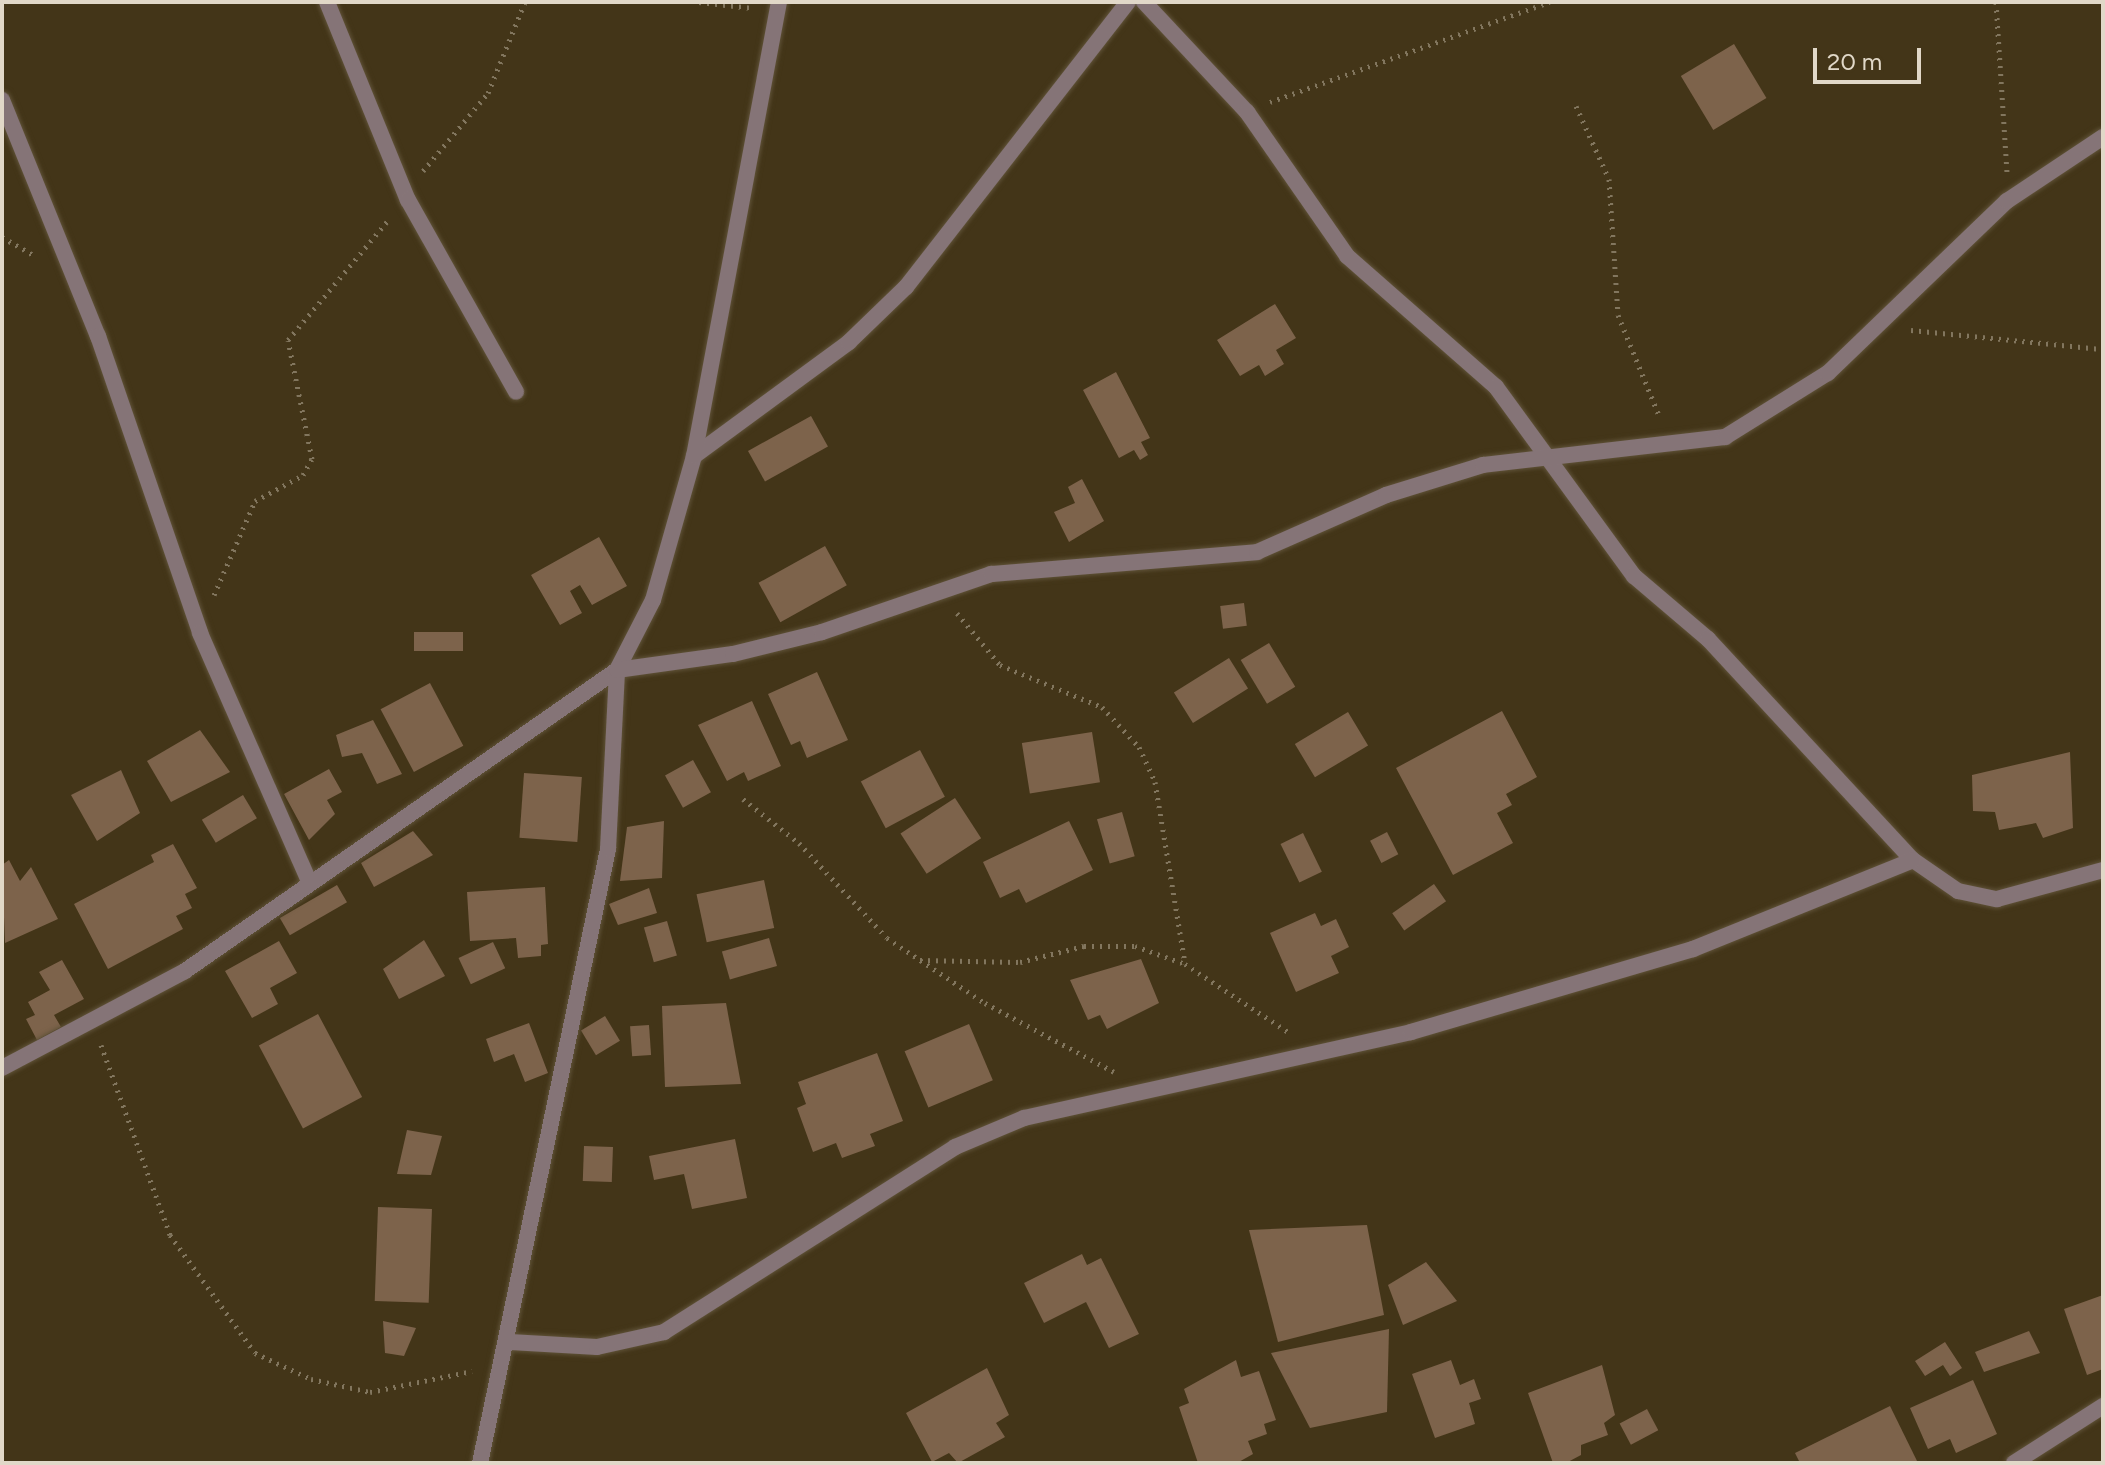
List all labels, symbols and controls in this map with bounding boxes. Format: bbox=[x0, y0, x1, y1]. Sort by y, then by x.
scale bar bbox=[1817, 32, 1925, 82]
text: 20 m bbox=[1827, 47, 1882, 76]

